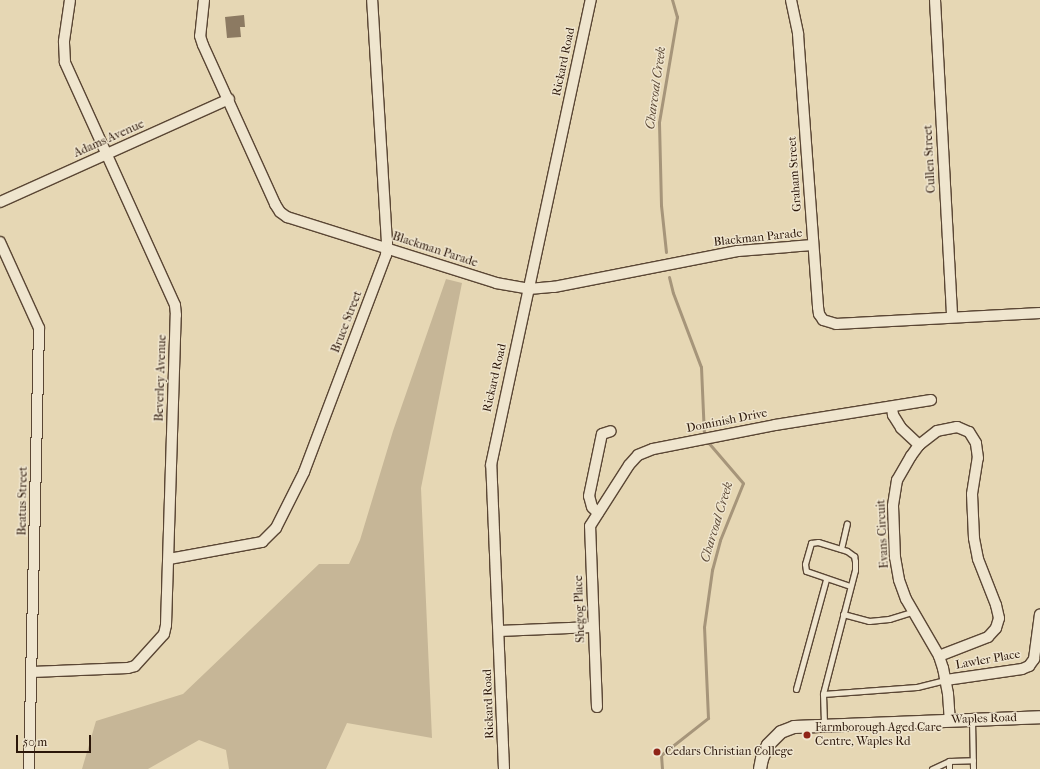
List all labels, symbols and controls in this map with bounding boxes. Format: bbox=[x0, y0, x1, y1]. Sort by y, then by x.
street label: Rickard Road bbox=[550, 26, 578, 98]
water label: Charcoal Creek bbox=[642, 46, 670, 130]
street label: Adams Avenue bbox=[72, 117, 146, 161]
street label: Cullen Street bbox=[921, 124, 939, 194]
street label: Graham Street bbox=[785, 136, 805, 212]
street label: Blackman Parade bbox=[713, 226, 803, 250]
street label: Blackman Parade bbox=[390, 229, 480, 271]
street label: Bruce Street bbox=[329, 289, 365, 355]
street label: Beverley Avenue bbox=[152, 334, 170, 422]
street label: Rickard Road bbox=[480, 342, 510, 414]
street label: Dominish Drive bbox=[685, 406, 769, 436]
street label: Beatus Street bbox=[15, 466, 31, 536]
water label: Charcoal Creek bbox=[697, 480, 737, 564]
street label: Evans Circuit bbox=[874, 499, 892, 569]
street label: Shegog Place bbox=[572, 575, 588, 643]
street label: Lawler Place bbox=[954, 647, 1022, 673]
street label: Rickard Road bbox=[481, 669, 497, 739]
street label: Waples Road bbox=[951, 711, 1017, 727]
place label: Farmborough Aged Care Centre, Waples Rd bbox=[815, 721, 942, 749]
scale bar bbox=[18, 727, 93, 753]
marker: Farmborough Aged Care Centre, Waples Rd bbox=[802, 730, 812, 740]
text: 50 m bbox=[23, 735, 47, 749]
place label: Cedars Christian College bbox=[665, 745, 793, 759]
marker: Cedars Christian College bbox=[652, 747, 662, 757]

